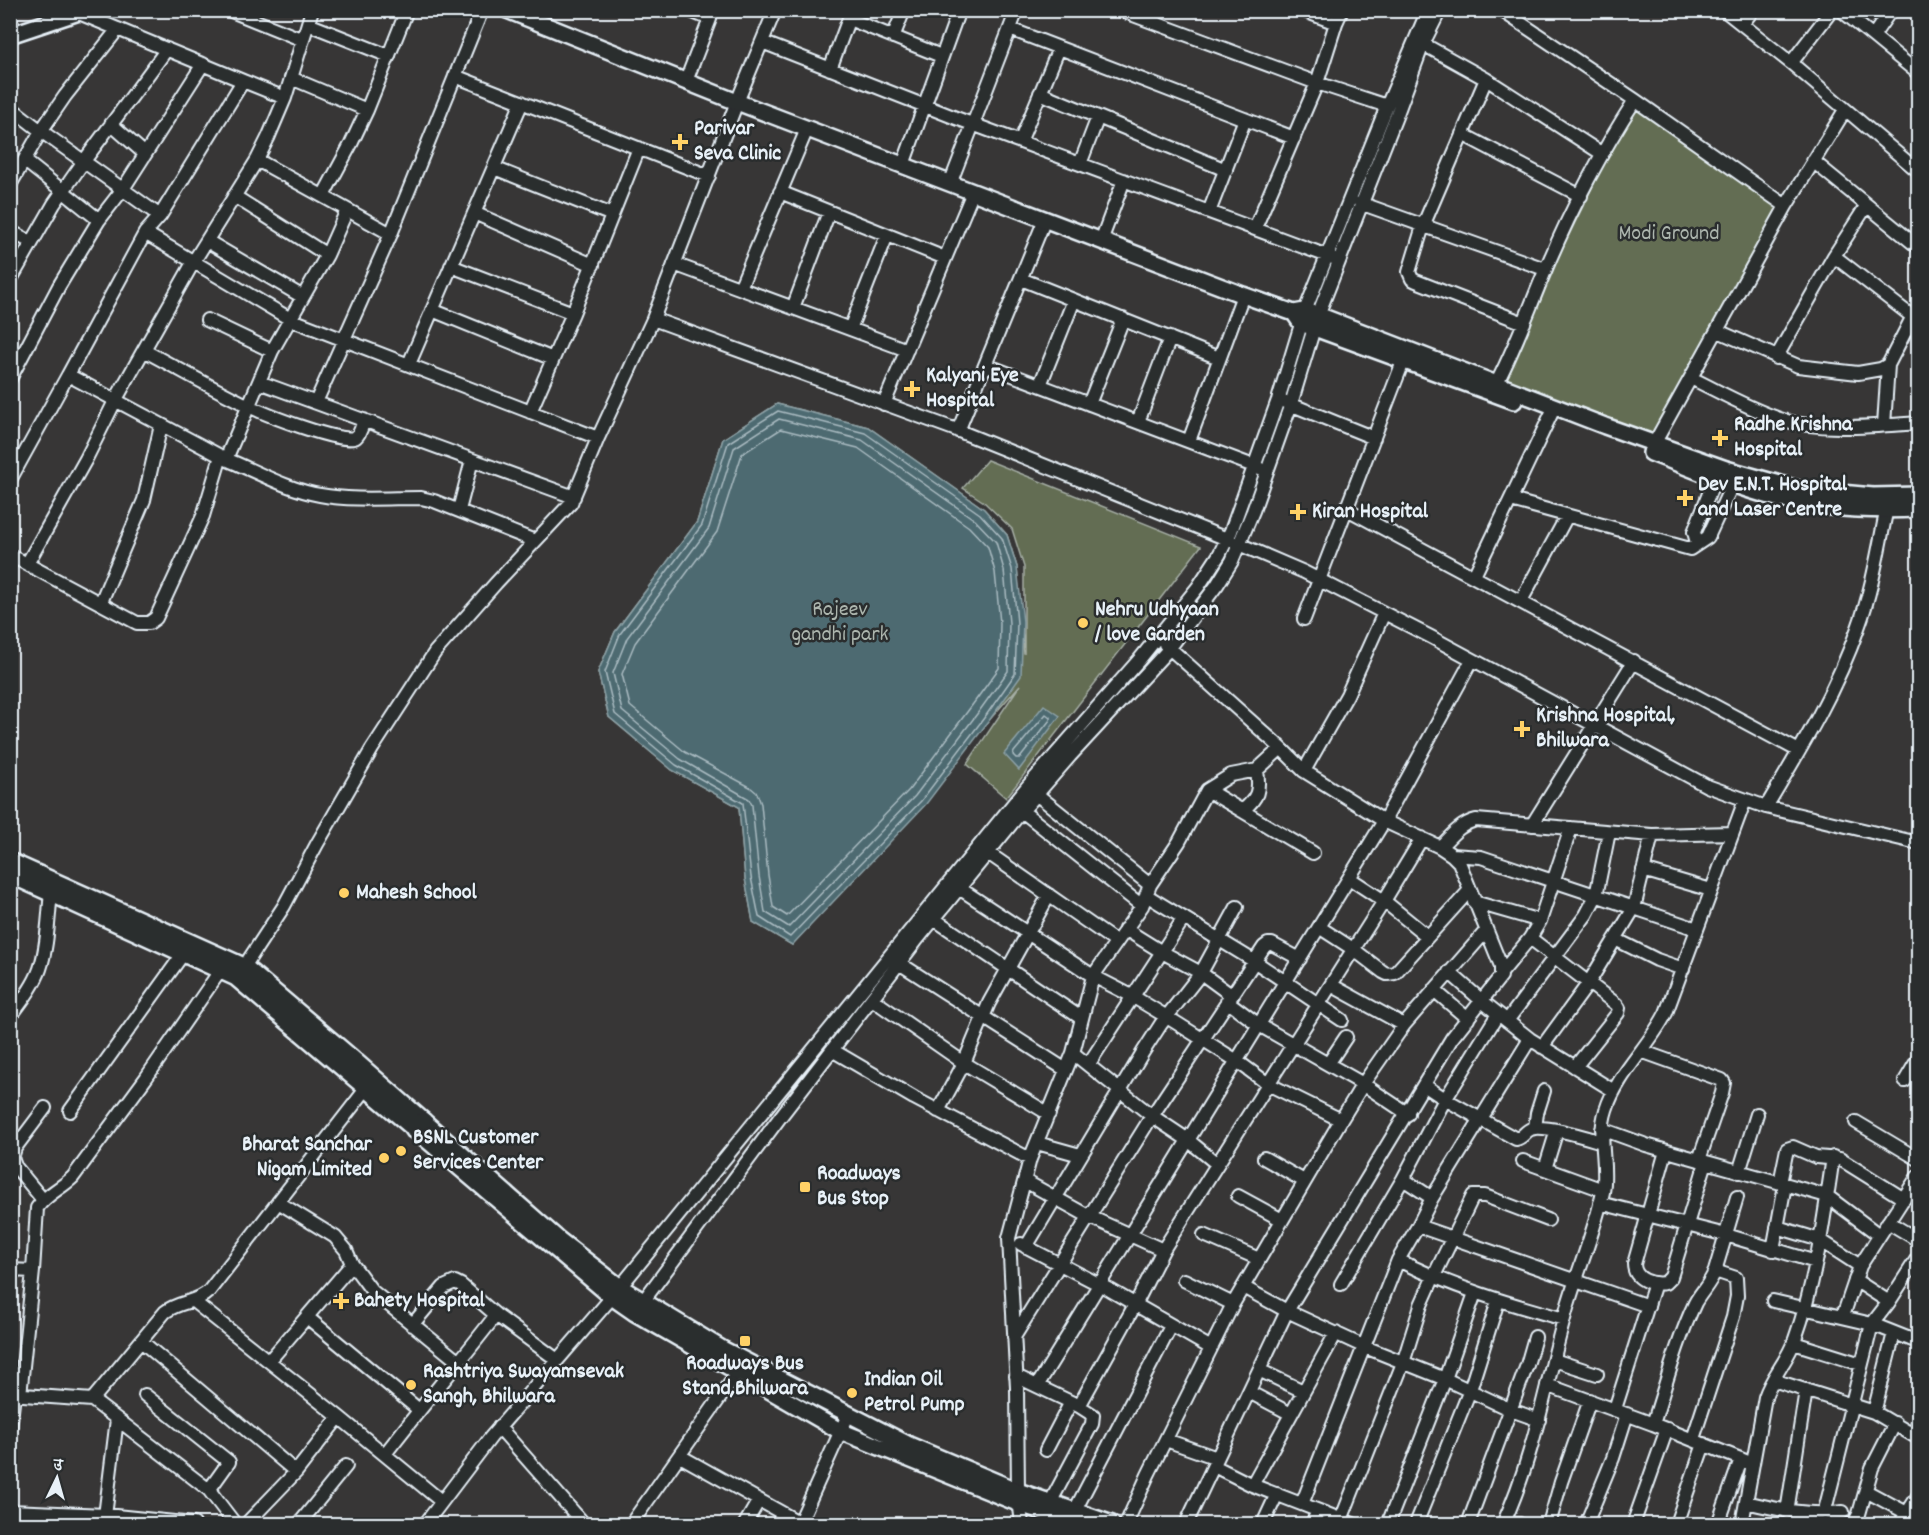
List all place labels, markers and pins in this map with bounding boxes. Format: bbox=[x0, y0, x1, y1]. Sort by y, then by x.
place label: Parivar Seva Clinic bbox=[694, 114, 781, 170]
marker: Parivar Seva Clinic bbox=[671, 133, 689, 151]
place label: Kalyani Eye Hospital bbox=[926, 361, 1019, 417]
marker: Kalyani Eye Hospital bbox=[903, 380, 921, 398]
place label: Radhe Krishna Hospital bbox=[1734, 410, 1853, 466]
marker: Radhe Krishna Hospital bbox=[1711, 429, 1729, 447]
place label: Dev E.N.T. Hospital and Laser Centre bbox=[1698, 470, 1848, 526]
marker: Dev E.N.T. Hospital and Laser Centre bbox=[1676, 489, 1694, 507]
place label: Kiran Hospital bbox=[1312, 497, 1429, 528]
marker: Kiran Hospital bbox=[1289, 503, 1307, 521]
place label: Nehru Udhyaan / love Garden bbox=[1094, 595, 1219, 651]
marker: Nehru Udhyaan / love Garden bbox=[1076, 616, 1090, 630]
place label: Krishna Hospital, Bhilwara bbox=[1536, 701, 1676, 757]
marker: Krishna Hospital, Bhilwara bbox=[1513, 720, 1531, 738]
place label: Mahesh School bbox=[356, 878, 478, 909]
marker: Mahesh School bbox=[337, 886, 351, 900]
place label: BSNL Customer Services Center bbox=[413, 1123, 544, 1179]
place label: Bharat Sanchar Nigam Limited bbox=[242, 1130, 373, 1186]
marker: BSNL Customer Services Center bbox=[394, 1144, 408, 1158]
marker: Bharat Sanchar Nigam Limited bbox=[377, 1151, 391, 1165]
place label: Roadways Bus Stop bbox=[817, 1159, 901, 1215]
marker: Roadways Bus Stop bbox=[798, 1180, 812, 1194]
place label: Bahety Hospital bbox=[354, 1286, 485, 1317]
marker: Bahety Hospital bbox=[332, 1292, 350, 1310]
marker: Roadways Bus Stand,Bhilwara bbox=[738, 1334, 752, 1348]
place label: Roadways Bus Stand,Bhilwara bbox=[682, 1349, 808, 1405]
place label: Rashtriya Swayamsevak Sangh, Bhilwara bbox=[423, 1357, 624, 1413]
place label: Indian Oil Petrol Pump bbox=[864, 1365, 965, 1421]
marker: Rashtriya Swayamsevak Sangh, Bhilwara bbox=[404, 1378, 418, 1392]
marker: Indian Oil Petrol Pump bbox=[845, 1386, 859, 1400]

